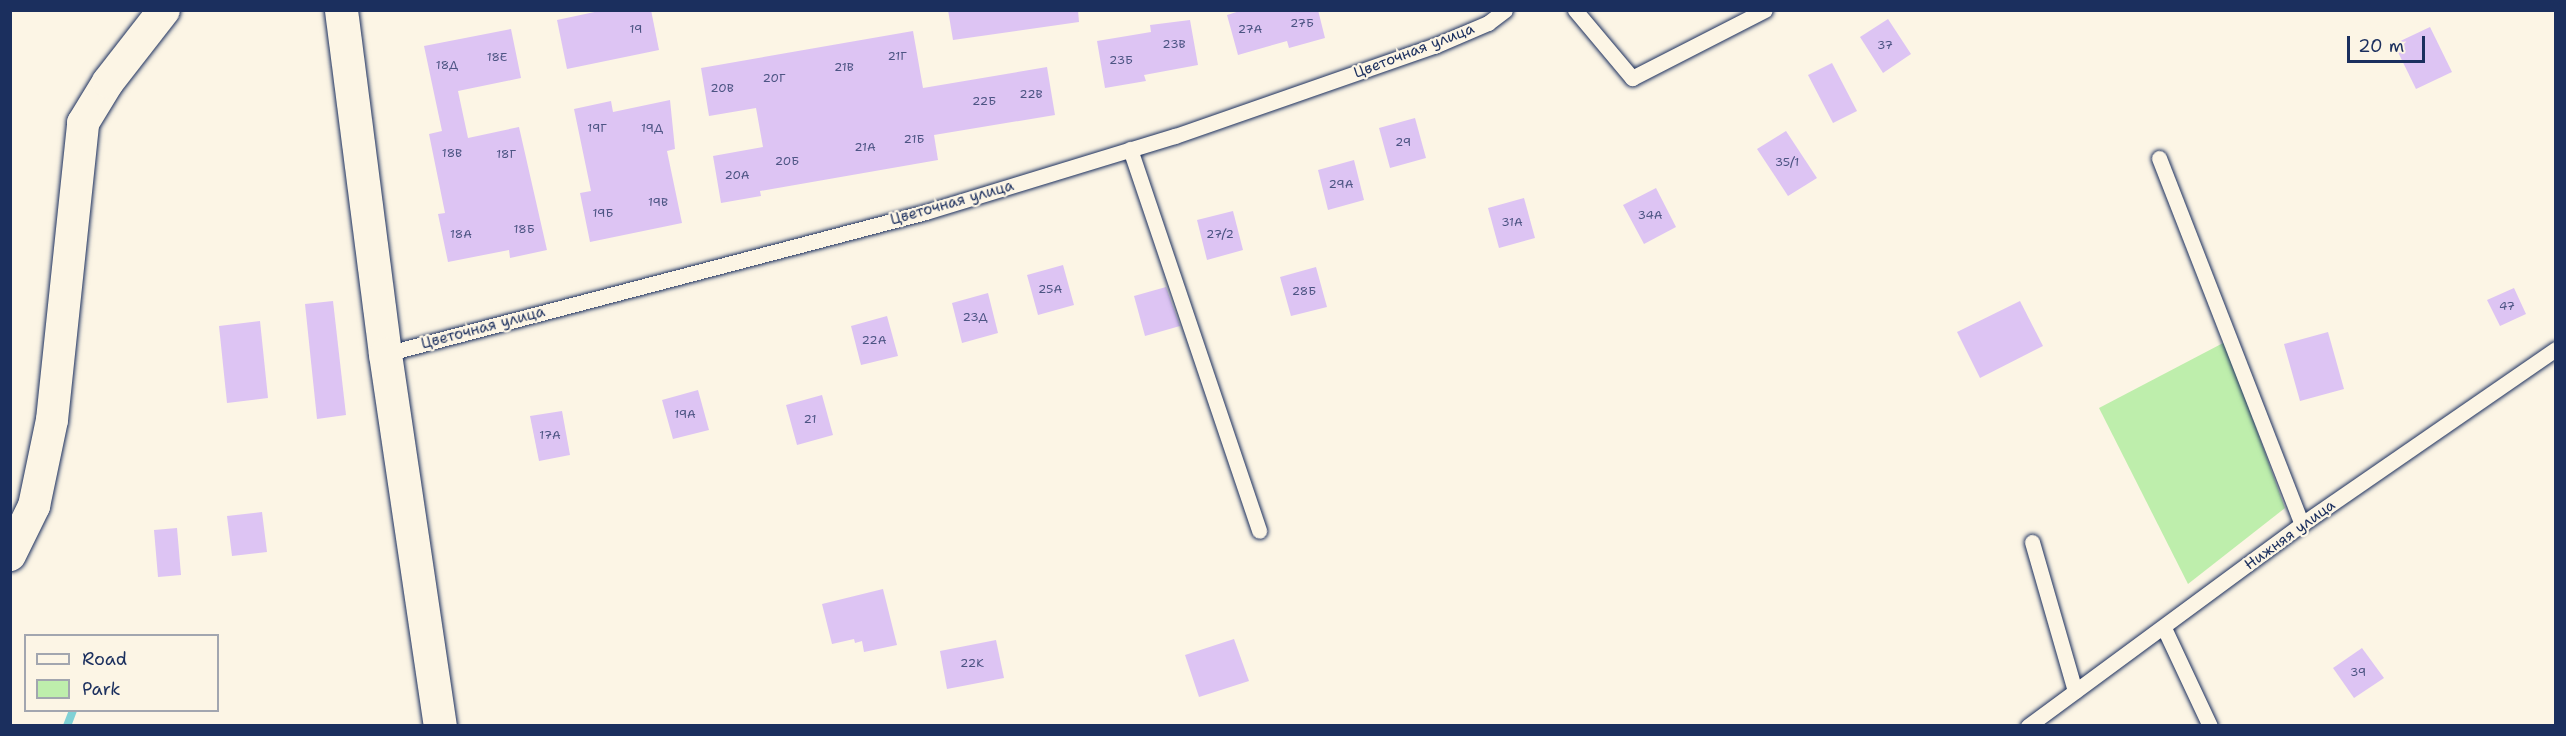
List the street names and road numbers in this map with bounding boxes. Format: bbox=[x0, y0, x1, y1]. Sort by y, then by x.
street label: Цветочная улица bbox=[1351, 20, 1477, 82]
street label: Цветочная улица bbox=[888, 177, 1016, 229]
street label: Цветочная улица bbox=[419, 303, 547, 353]
street label: Нижняя улица bbox=[2241, 496, 2339, 574]

